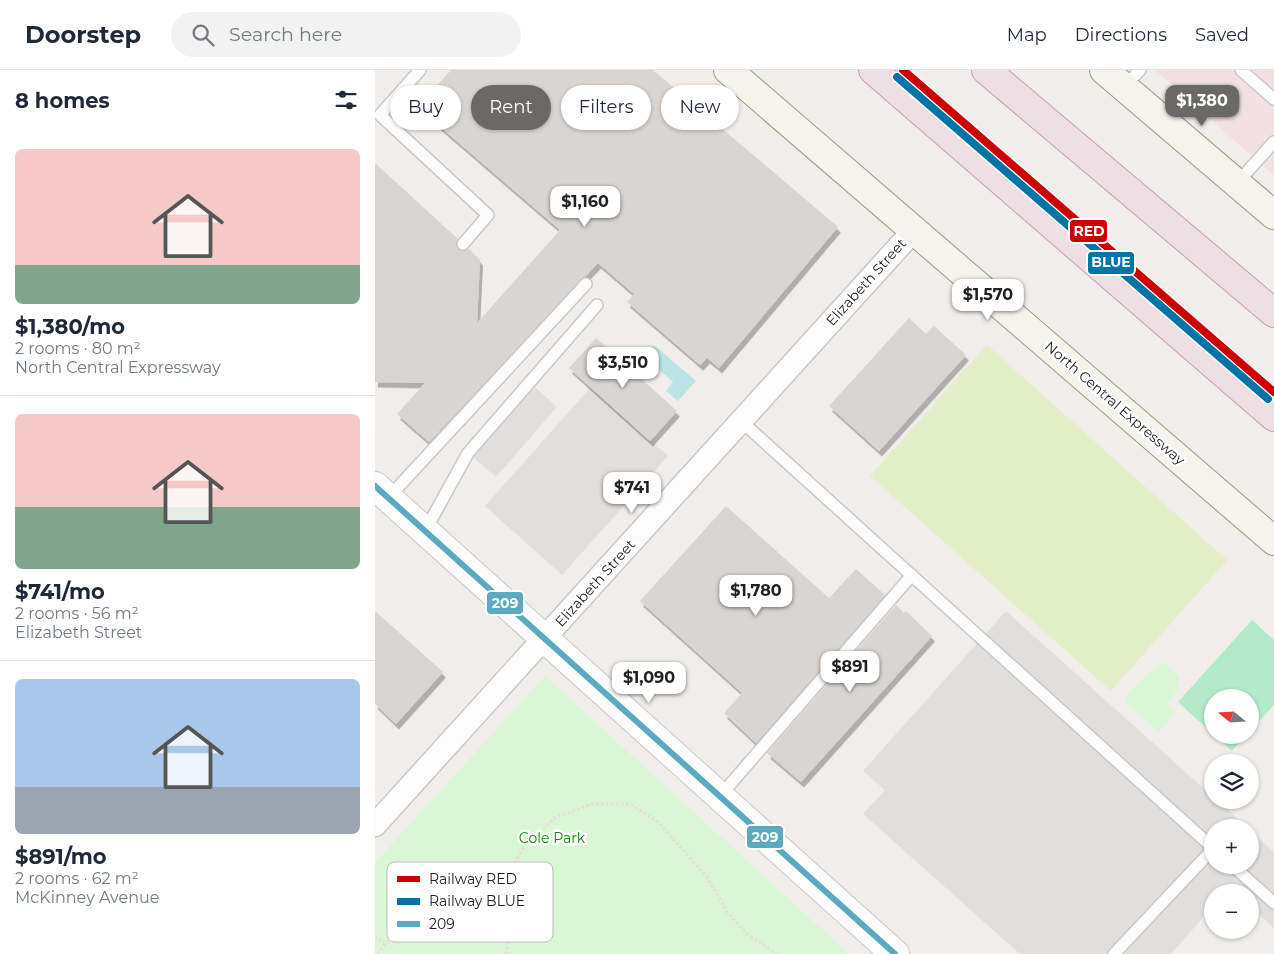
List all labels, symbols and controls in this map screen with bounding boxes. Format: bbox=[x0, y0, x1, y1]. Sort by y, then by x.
search box bbox=[171, 12, 521, 57]
text: Doorstep bbox=[25, 20, 141, 49]
icon: search bbox=[189, 21, 217, 49]
text: Search here bbox=[229, 23, 342, 46]
text: Map bbox=[1007, 24, 1047, 46]
text: Directions bbox=[1075, 24, 1167, 46]
text: Saved bbox=[1195, 24, 1249, 46]
chip: Buy bbox=[390, 85, 461, 130]
chip: Rent bbox=[471, 85, 551, 130]
chip: Filters bbox=[561, 85, 651, 130]
chip: New bbox=[661, 85, 739, 130]
pin: $1,380 bbox=[1161, 85, 1243, 127]
icon: filters bbox=[332, 86, 360, 114]
text: 8 homes bbox=[15, 88, 110, 113]
text: $1,380 bbox=[1176, 91, 1228, 110]
icon: home bbox=[143, 181, 233, 271]
pin: $1,160 bbox=[544, 186, 626, 228]
text: $1,160 bbox=[561, 192, 609, 211]
line badge: RED bbox=[1069, 219, 1108, 243]
text: RED bbox=[1073, 222, 1105, 240]
street label: Elizabeth Street bbox=[822, 234, 910, 329]
line badge: BLUE bbox=[1087, 251, 1135, 275]
text: BLUE bbox=[1091, 253, 1131, 271]
pin: $1,570 bbox=[947, 278, 1029, 321]
text: $1,570 bbox=[963, 285, 1013, 304]
text: $1,380/mo bbox=[15, 314, 125, 339]
street label: North Central Expressway bbox=[1041, 337, 1189, 469]
text: 2 rooms · 80 m² bbox=[15, 339, 141, 358]
pin: $3,510 bbox=[582, 346, 664, 389]
text: $3,510 bbox=[598, 353, 648, 372]
text: North Central Expressway bbox=[15, 358, 221, 377]
icon: home bbox=[143, 447, 233, 537]
pin: $741 bbox=[602, 472, 662, 514]
text: $741 bbox=[614, 478, 650, 497]
street label: Elizabeth Street bbox=[551, 535, 639, 630]
pin: $1,780 bbox=[715, 574, 797, 617]
text: $741/mo bbox=[15, 579, 105, 604]
text: $1,780 bbox=[730, 581, 782, 600]
line badge: 209 bbox=[486, 591, 524, 615]
text: 209 bbox=[492, 594, 518, 612]
text: 2 rooms · 56 m² bbox=[15, 604, 139, 623]
text: Elizabeth Street bbox=[15, 623, 142, 642]
pin: $891 bbox=[820, 650, 880, 693]
text: $891 bbox=[831, 657, 869, 676]
pin: $1,090 bbox=[608, 662, 690, 704]
text: $1,090 bbox=[623, 668, 675, 687]
north arrow bbox=[1204, 689, 1259, 744]
map controls bbox=[1204, 689, 1259, 939]
icon: home bbox=[143, 712, 233, 802]
button: layers bbox=[1204, 754, 1259, 809]
button: + bbox=[1204, 819, 1259, 874]
line badge: 209 bbox=[746, 825, 784, 849]
text: 209 bbox=[752, 828, 778, 846]
park label: Cole Park bbox=[519, 829, 586, 847]
text: $891/mo bbox=[15, 844, 107, 869]
legend bbox=[387, 862, 553, 942]
text: 2 rooms · 62 m² bbox=[15, 869, 139, 888]
text: Railway RED bbox=[429, 870, 517, 888]
button: − bbox=[1204, 884, 1259, 939]
text: McKinney Avenue bbox=[15, 888, 159, 907]
text: Railway BLUE bbox=[429, 892, 525, 910]
text: 209 bbox=[429, 915, 455, 933]

